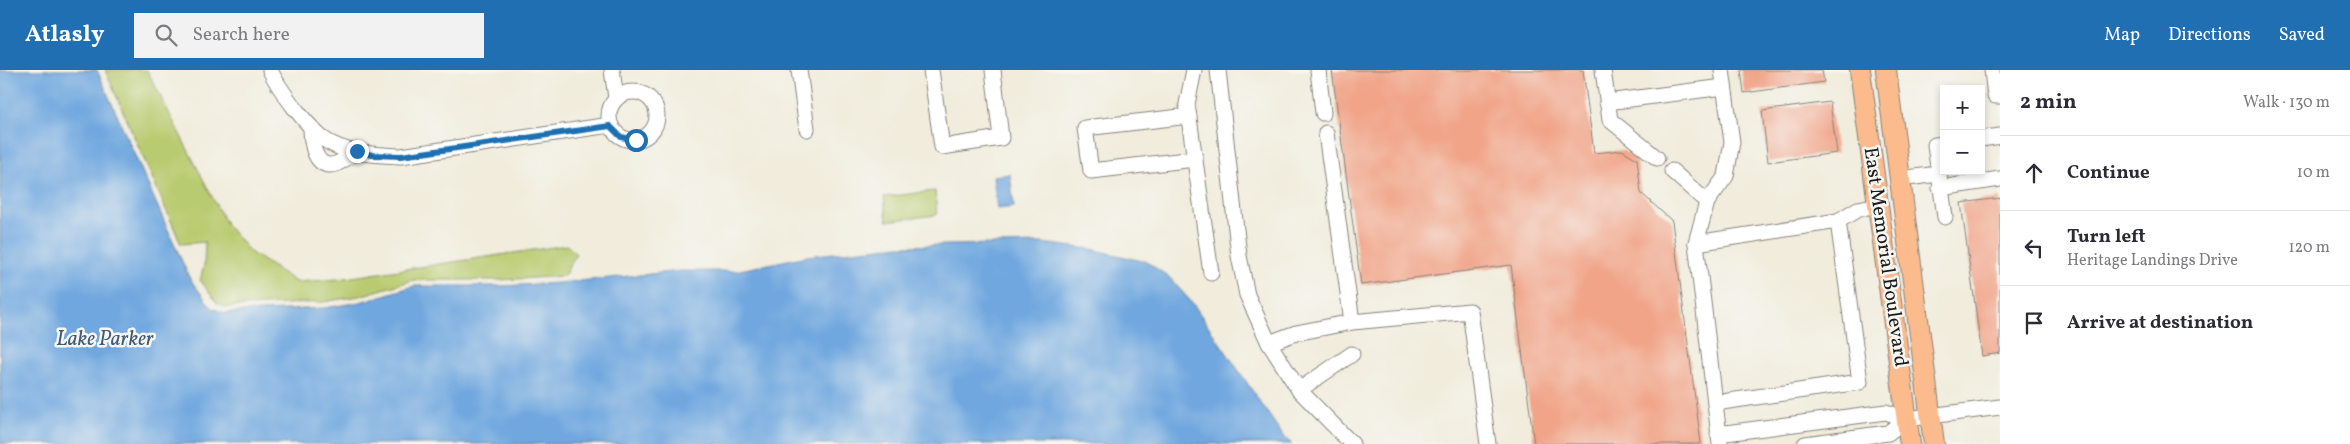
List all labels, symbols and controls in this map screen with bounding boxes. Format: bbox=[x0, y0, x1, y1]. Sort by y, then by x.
search box bbox=[134, 13, 484, 58]
text: Atlasly bbox=[25, 18, 104, 52]
icon: search bbox=[152, 21, 180, 49]
text: Search here bbox=[192, 22, 290, 48]
text: Map bbox=[2104, 23, 2140, 48]
text: Directions bbox=[2168, 23, 2251, 48]
text: Saved bbox=[2279, 23, 2325, 48]
map controls bbox=[1940, 85, 1985, 175]
button: + bbox=[1940, 85, 1985, 130]
text: 2 min bbox=[2020, 88, 2077, 117]
text: Walk · 130 m bbox=[2243, 92, 2330, 114]
route start bbox=[625, 129, 648, 152]
button: − bbox=[1940, 130, 1985, 175]
route end bbox=[346, 140, 369, 163]
street label: East Memorial Boulevard bbox=[1856, 145, 1914, 369]
icon: ahead bbox=[2020, 159, 2048, 187]
text: Continue bbox=[2067, 160, 2150, 186]
text: 10 m bbox=[2297, 162, 2330, 184]
text: Turn left bbox=[2067, 224, 2146, 250]
icon: left bbox=[2020, 234, 2048, 262]
text: 120 m bbox=[2288, 237, 2330, 259]
text: Heritage Landings Drive bbox=[2067, 250, 2238, 272]
icon: arrive bbox=[2020, 309, 2048, 337]
text: Arrive at destination bbox=[2067, 310, 2253, 336]
water label: Lake Parker bbox=[56, 325, 154, 354]

